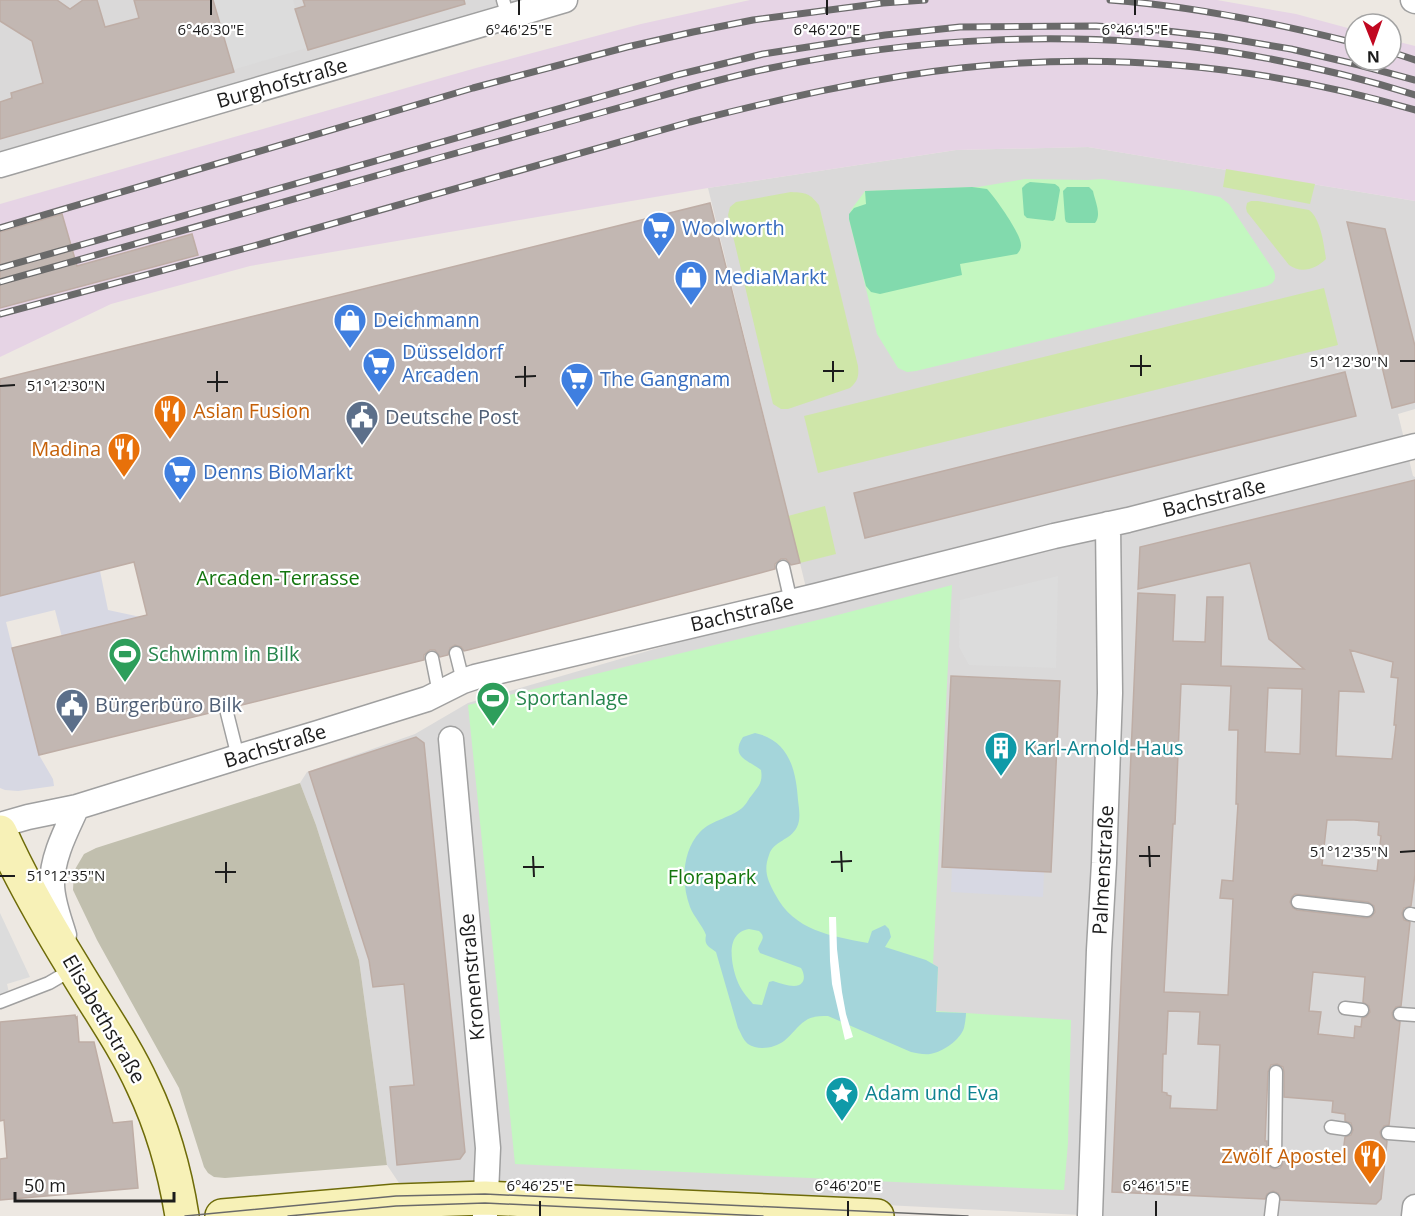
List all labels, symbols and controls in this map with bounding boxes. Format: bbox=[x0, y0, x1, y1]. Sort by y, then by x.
north arrow bbox=[1343, 12, 1403, 72]
text: 6°46'30"E bbox=[178, 19, 244, 39]
text: 6°46'25"E bbox=[486, 19, 552, 39]
text: 6°46'20"E bbox=[794, 19, 860, 39]
text: 6°46'15"E bbox=[1102, 19, 1168, 39]
text: N bbox=[1367, 46, 1380, 68]
street label: Burghofstraße bbox=[213, 51, 350, 114]
supermarket icon: Woolworth bbox=[641, 210, 677, 257]
place label: Woolworth bbox=[682, 214, 785, 241]
shop icon: MediaMarkt bbox=[673, 259, 709, 306]
place label: MediaMarkt bbox=[714, 263, 827, 290]
shop icon: Deichmann bbox=[332, 302, 368, 349]
place label: Deichmann bbox=[373, 306, 480, 333]
place label: Düsseldorf Arcaden bbox=[402, 338, 505, 388]
supermarket icon: Düsseldorf Arcaden bbox=[361, 346, 397, 393]
text: 51°12'30"N bbox=[1310, 351, 1388, 371]
supermarket icon: The Gangnam bbox=[559, 361, 595, 408]
place label: The Gangnam bbox=[600, 365, 730, 392]
text: 51°12'30"N bbox=[27, 375, 105, 395]
restaurant icon: Asian Fusion bbox=[152, 393, 188, 440]
place label: Asian Fusion bbox=[193, 397, 310, 424]
public building icon: Deutsche Post bbox=[344, 399, 380, 446]
place label: Deutsche Post bbox=[385, 403, 519, 430]
restaurant icon: Madina bbox=[106, 431, 142, 478]
place label: Madina bbox=[31, 435, 101, 462]
supermarket icon: Denns BioMarkt bbox=[162, 454, 198, 501]
place label: Denns BioMarkt bbox=[203, 458, 353, 485]
street label: Bachstraße bbox=[1159, 472, 1268, 523]
park label: Arcaden-Terrasse bbox=[196, 564, 360, 591]
street label: Bachstraße bbox=[687, 587, 796, 638]
sports icon: Schwimm in Bilk bbox=[107, 636, 143, 683]
place label: Schwimm in Bilk bbox=[148, 640, 300, 667]
sports icon: Sportanlage bbox=[475, 680, 511, 727]
place label: Sportanlage bbox=[516, 684, 628, 711]
public building icon: Bürgerbüro Bilk bbox=[54, 687, 90, 734]
place label: Bürgerbüro Bilk bbox=[95, 691, 243, 718]
street label: Bachstraße bbox=[220, 717, 329, 774]
building icon: Karl-Arnold-Haus bbox=[983, 730, 1019, 777]
place label: Karl-Arnold-Haus bbox=[1024, 734, 1184, 761]
street label: Palmenstraße bbox=[1086, 804, 1119, 936]
text: 51°12'35"N bbox=[1310, 841, 1388, 861]
park label: Florapark bbox=[668, 863, 757, 890]
text: 51°12'35"N bbox=[27, 865, 105, 885]
street label: Kronenstraße bbox=[452, 912, 491, 1042]
street label: Elisabethstraße bbox=[57, 949, 152, 1088]
place icon: Adam und Eva bbox=[824, 1075, 860, 1122]
place label: Adam und Eva bbox=[865, 1079, 999, 1106]
restaurant icon: Zwölf Apostel bbox=[1352, 1138, 1388, 1185]
place label: Zwölf Apostel bbox=[1221, 1142, 1347, 1169]
scale bar bbox=[15, 1165, 174, 1203]
text: 50 m bbox=[24, 1173, 66, 1197]
text: 6°46'25"E bbox=[507, 1175, 573, 1195]
text: 6°46'20"E bbox=[815, 1175, 881, 1195]
text: 6°46'15"E bbox=[1123, 1175, 1189, 1195]

